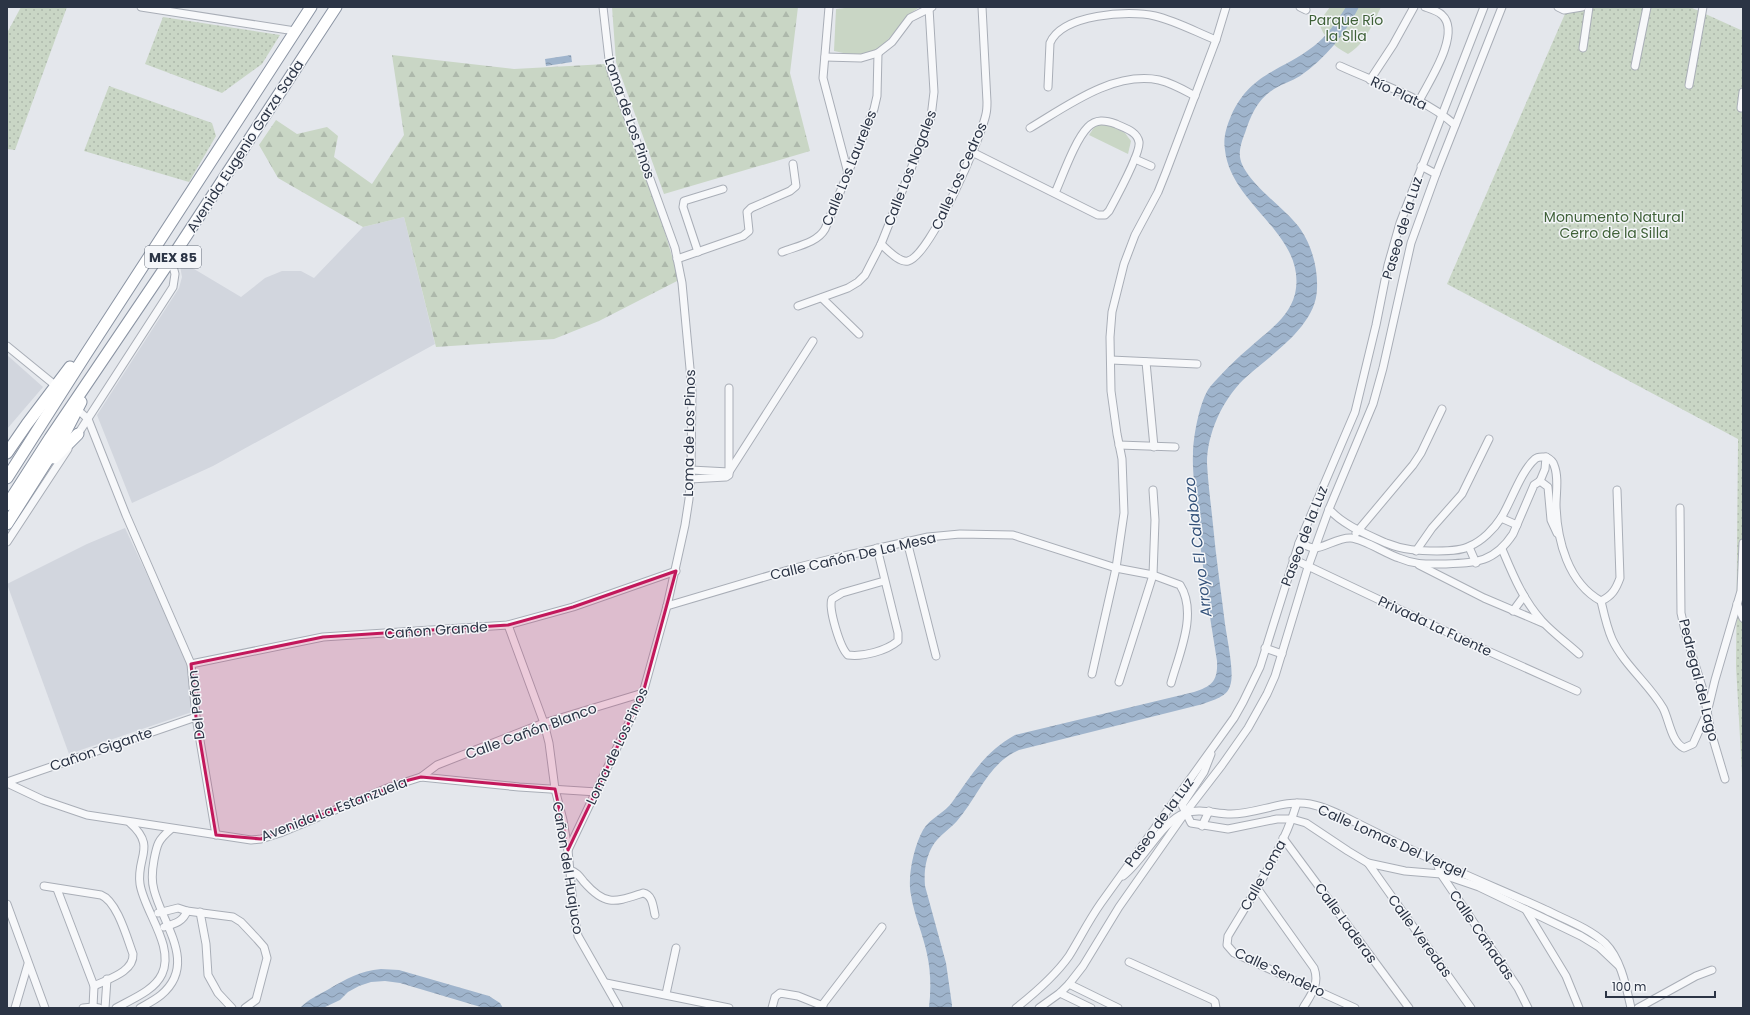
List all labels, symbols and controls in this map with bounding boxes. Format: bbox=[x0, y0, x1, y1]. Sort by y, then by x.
park label: Parque Río la Slla bbox=[1309, 10, 1383, 46]
street label: Loma de Los Pinos bbox=[600, 55, 660, 181]
street label: Avenida Eugenio Garza Sada bbox=[182, 56, 308, 236]
street label: Río Plata bbox=[1367, 71, 1431, 115]
street label: Calle Los Laureles bbox=[817, 107, 881, 229]
street label: Calle Los Nogales bbox=[879, 107, 941, 229]
street label: Calle Los Cedros bbox=[926, 119, 992, 233]
street label: Paseo de la Luz bbox=[1377, 174, 1427, 282]
park label: Monumento Natural Cerro de la Silla bbox=[1544, 207, 1684, 243]
road number: MEX 85 bbox=[145, 246, 201, 268]
street label: Loma de Los Pinos bbox=[678, 369, 700, 497]
water label: Arroyo El Calabozo bbox=[1178, 476, 1217, 619]
street label: Paseo de la Luz bbox=[1276, 483, 1332, 589]
street label: Calle Cañón De La Mesa bbox=[768, 527, 938, 585]
street label: Privada La Fuente bbox=[1375, 591, 1495, 661]
street label: Cañon Grande bbox=[384, 616, 489, 644]
street label: Pedregal del Lago bbox=[1674, 617, 1724, 743]
street label: Del Peñon bbox=[182, 669, 210, 741]
street label: Loma de Los Pinos bbox=[581, 684, 653, 808]
street label: Calle Cañón Blanco bbox=[463, 698, 599, 764]
street label: Cañon Gigante bbox=[47, 722, 155, 776]
street label: Avenida La Estanzuela bbox=[258, 772, 410, 846]
street label: Paseo de la Luz bbox=[1120, 773, 1198, 871]
street label: Calle Lomas Del Vergel bbox=[1315, 799, 1469, 883]
street label: Cañon del Huajuco bbox=[548, 800, 588, 936]
street label: Calle Loma bbox=[1235, 836, 1291, 914]
street label: Calle Laderas bbox=[1310, 879, 1382, 967]
street label: Calle Cañadas bbox=[1444, 886, 1520, 984]
street label: Calle Veredas bbox=[1383, 891, 1457, 981]
street label: Calle Sendero bbox=[1231, 942, 1329, 1002]
scale bar bbox=[1606, 973, 1715, 999]
text: 100 m bbox=[1612, 978, 1646, 995]

